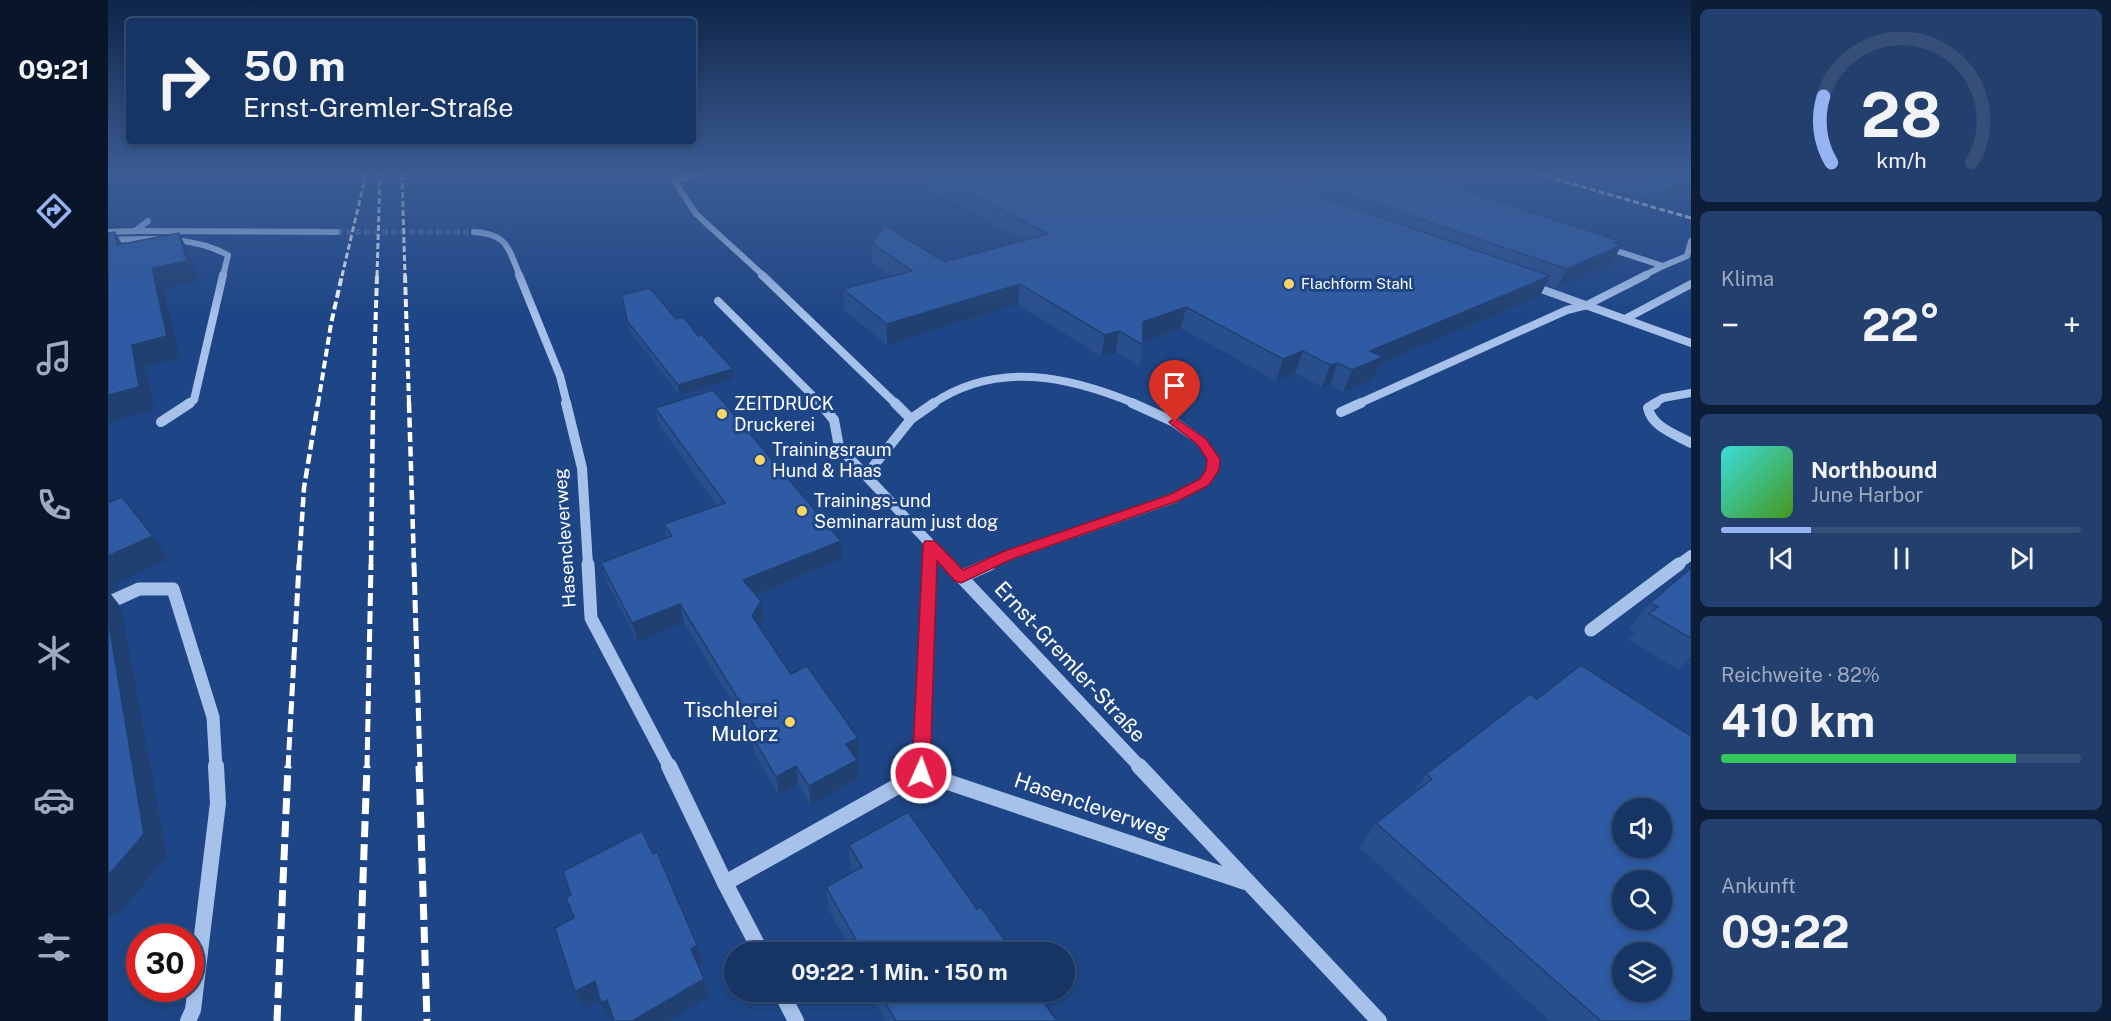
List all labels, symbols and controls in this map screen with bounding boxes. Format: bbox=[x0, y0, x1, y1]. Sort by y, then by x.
text: 50 m bbox=[243, 41, 346, 90]
icon: right bbox=[144, 42, 222, 120]
text: 09:21 bbox=[18, 53, 90, 85]
text: 28 bbox=[1860, 78, 1942, 151]
text: Ernst-Gremler-Straße bbox=[243, 91, 513, 123]
text: km/h bbox=[1876, 148, 1926, 173]
icon: directions bbox=[33, 190, 75, 232]
text: Klima bbox=[1721, 267, 1774, 291]
place label: Flachform Stahl bbox=[1301, 275, 1413, 292]
marker: Flachform Stahl bbox=[1282, 277, 1296, 291]
text: 22° bbox=[1862, 298, 1940, 351]
text: − bbox=[1721, 306, 1739, 344]
text: + bbox=[2063, 306, 2081, 344]
icon: music bbox=[33, 337, 75, 379]
pin bbox=[1149, 360, 1200, 422]
icon: arrive bbox=[1158, 369, 1191, 402]
place label: ZEITDRUCK Druckerei bbox=[734, 393, 834, 435]
marker: ZEITDRUCK Druckerei bbox=[715, 407, 729, 421]
place label: Trainingsraum Hund & Haas bbox=[772, 439, 891, 481]
marker: Trainingsraum Hund & Haas bbox=[753, 453, 767, 467]
text: Northbound bbox=[1811, 457, 1937, 483]
street label: Hasencleverweg bbox=[549, 468, 580, 608]
text: June Harbor bbox=[1811, 483, 1923, 507]
icon: phone bbox=[33, 484, 75, 526]
place label: Trainings- und Seminarraum just dog bbox=[814, 490, 998, 532]
marker: Trainings- und Seminarraum just dog bbox=[795, 504, 809, 518]
icon: previous bbox=[1765, 542, 1798, 575]
icon: pause bbox=[1885, 542, 1918, 575]
icon: next bbox=[2005, 542, 2038, 575]
street label: Ernst-Gremler-Straße bbox=[989, 576, 1151, 747]
icon: climate bbox=[33, 632, 75, 674]
text: Reichweite · 82% bbox=[1721, 663, 1880, 687]
text: 410 km bbox=[1721, 694, 1875, 747]
place label: Tischlerei Mulorz bbox=[683, 697, 778, 746]
marker: Tischlerei Mulorz bbox=[783, 715, 797, 729]
position arrow bbox=[889, 741, 953, 805]
street label: Hasencleverweg bbox=[1011, 767, 1173, 844]
icon: car bbox=[33, 779, 75, 821]
map controls bbox=[1612, 798, 1672, 1002]
button: sound bbox=[1612, 798, 1672, 858]
button: search bbox=[1612, 870, 1672, 930]
text: Ankunft bbox=[1721, 874, 1796, 898]
text: 09:22 bbox=[1721, 905, 1850, 958]
speed limit sign: 30 bbox=[126, 924, 204, 1002]
icon: filters bbox=[33, 926, 75, 968]
button: layers bbox=[1612, 942, 1672, 1002]
text: 09:22 · 1 Min. · 150 m bbox=[791, 959, 1008, 985]

